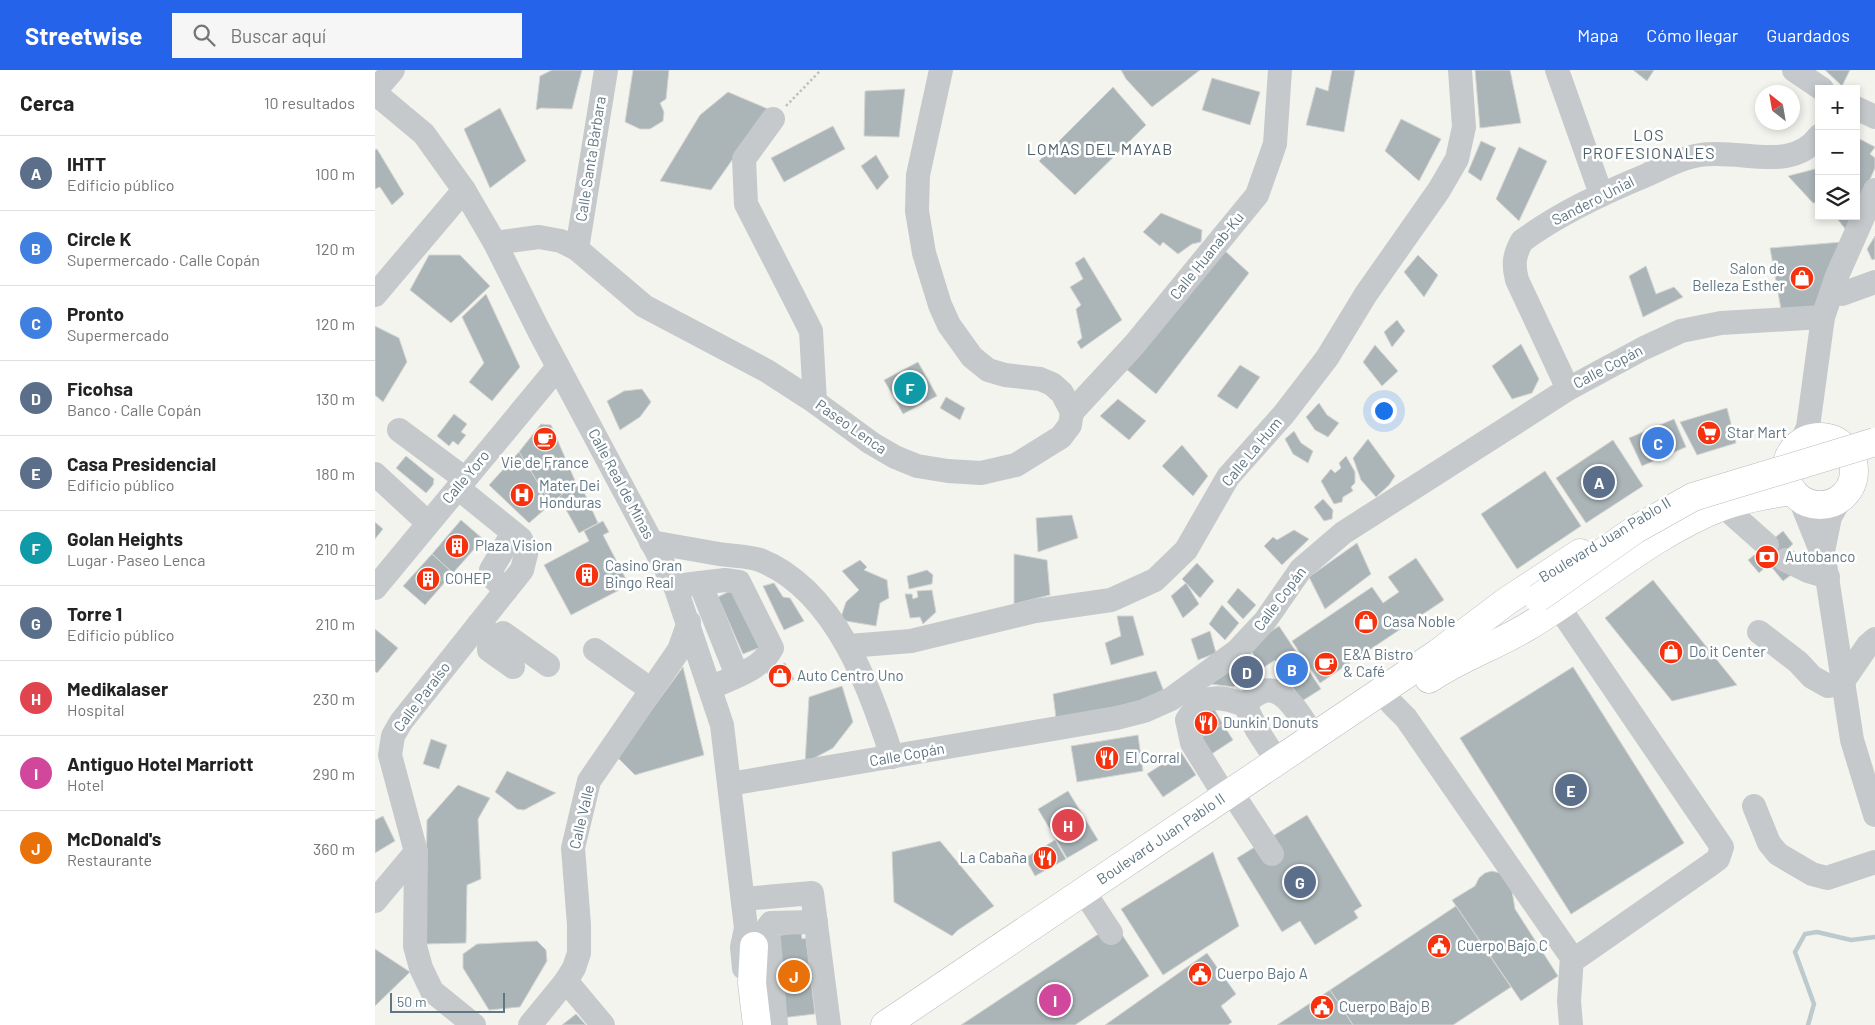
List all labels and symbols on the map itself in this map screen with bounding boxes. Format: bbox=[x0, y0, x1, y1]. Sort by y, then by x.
north arrow bbox=[1755, 85, 1800, 130]
street label: Calle Santa Bárbara bbox=[571, 95, 609, 223]
district label: LOS PROFESIONALES bbox=[1582, 125, 1716, 162]
district label: LOMAS DEL MAYAB bbox=[1027, 139, 1173, 158]
street label: Sandero Unial bbox=[1548, 172, 1637, 229]
street label: Calle Huanab-Ku bbox=[1166, 208, 1247, 303]
place label: Salon de Belleza Esther bbox=[1692, 259, 1786, 294]
shop icon: Salon de Belleza Esther bbox=[1789, 265, 1815, 291]
street label: Calle Copán bbox=[1570, 340, 1645, 392]
pin: F bbox=[894, 369, 926, 407]
street label: Paseo Lenca bbox=[812, 395, 891, 457]
your location bbox=[1371, 398, 1397, 424]
street label: Calle La Hum bbox=[1217, 413, 1285, 489]
supermarket icon: Star Mart bbox=[1696, 420, 1722, 446]
place label: Star Mart bbox=[1727, 423, 1787, 441]
pin: C bbox=[1642, 424, 1674, 462]
street label: Calle Real de Minas bbox=[585, 425, 659, 542]
cafe icon: Vie de France bbox=[532, 426, 558, 452]
street label: Calle Yoro bbox=[438, 446, 493, 507]
place label: Vie de France bbox=[501, 453, 589, 471]
pin: A bbox=[1583, 463, 1615, 501]
place label: Mater Dei Honduras bbox=[539, 476, 602, 511]
hospital icon: Mater Dei Honduras bbox=[509, 482, 535, 508]
street label: Boulevard Juan Pablo II bbox=[1535, 493, 1674, 586]
building icon: Plaza Vision bbox=[444, 533, 470, 559]
place label: Plaza Vision bbox=[475, 536, 552, 554]
bank icon: Autobanco bbox=[1754, 544, 1780, 570]
place label: Autobanco bbox=[1785, 547, 1855, 565]
place label: Casino Gran Bingo Real bbox=[605, 556, 682, 591]
building icon: Casino Gran Bingo Real bbox=[574, 562, 600, 588]
street label: Calle Copán bbox=[1249, 563, 1309, 634]
building icon: COHEP bbox=[415, 566, 441, 592]
place label: COHEP bbox=[445, 569, 491, 587]
shop icon: Casa Noble bbox=[1353, 609, 1379, 635]
place label: Casa Noble bbox=[1383, 612, 1456, 630]
shop icon: Do it Center bbox=[1658, 639, 1684, 665]
place label: Do it Center bbox=[1689, 642, 1766, 660]
place label: E&A Bistro & Café bbox=[1343, 645, 1414, 680]
pin: B bbox=[1276, 650, 1308, 688]
cafe icon: E&A Bistro & Café bbox=[1313, 651, 1339, 677]
pin: D bbox=[1231, 653, 1263, 691]
street label: Calle Paraíso bbox=[389, 658, 453, 735]
shop icon: Auto Centro Uno bbox=[767, 663, 793, 689]
place label: Auto Centro Uno bbox=[797, 666, 904, 684]
restaurant icon: Dunkin' Donuts bbox=[1193, 710, 1219, 736]
place label: Dunkin' Donuts bbox=[1223, 713, 1318, 731]
street label: Calle Copán bbox=[868, 739, 946, 769]
restaurant icon: El Corral bbox=[1094, 745, 1120, 771]
place label: El Corral bbox=[1125, 748, 1180, 766]
pin: E bbox=[1555, 771, 1587, 809]
street label: Calle Valle bbox=[565, 783, 597, 851]
street label: Boulevard Juan Pablo II bbox=[1093, 789, 1228, 888]
pin: H bbox=[1052, 806, 1084, 844]
restaurant icon: La Cabaña bbox=[1032, 845, 1058, 871]
place label: La Cabaña bbox=[960, 848, 1027, 866]
pin: G bbox=[1284, 863, 1316, 901]
public building icon: Cuerpo Bajo C bbox=[1426, 933, 1452, 959]
place label: Cuerpo Bajo C bbox=[1457, 936, 1548, 954]
pin: J bbox=[778, 957, 810, 995]
public building icon: Cuerpo Bajo A bbox=[1187, 961, 1213, 987]
place label: Cuerpo Bajo A bbox=[1217, 964, 1308, 982]
pin: I bbox=[1039, 981, 1071, 1019]
scale bar bbox=[390, 990, 505, 1013]
public building icon: Cuerpo Bajo B bbox=[1309, 994, 1335, 1020]
place label: Cuerpo Bajo B bbox=[1339, 997, 1430, 1015]

